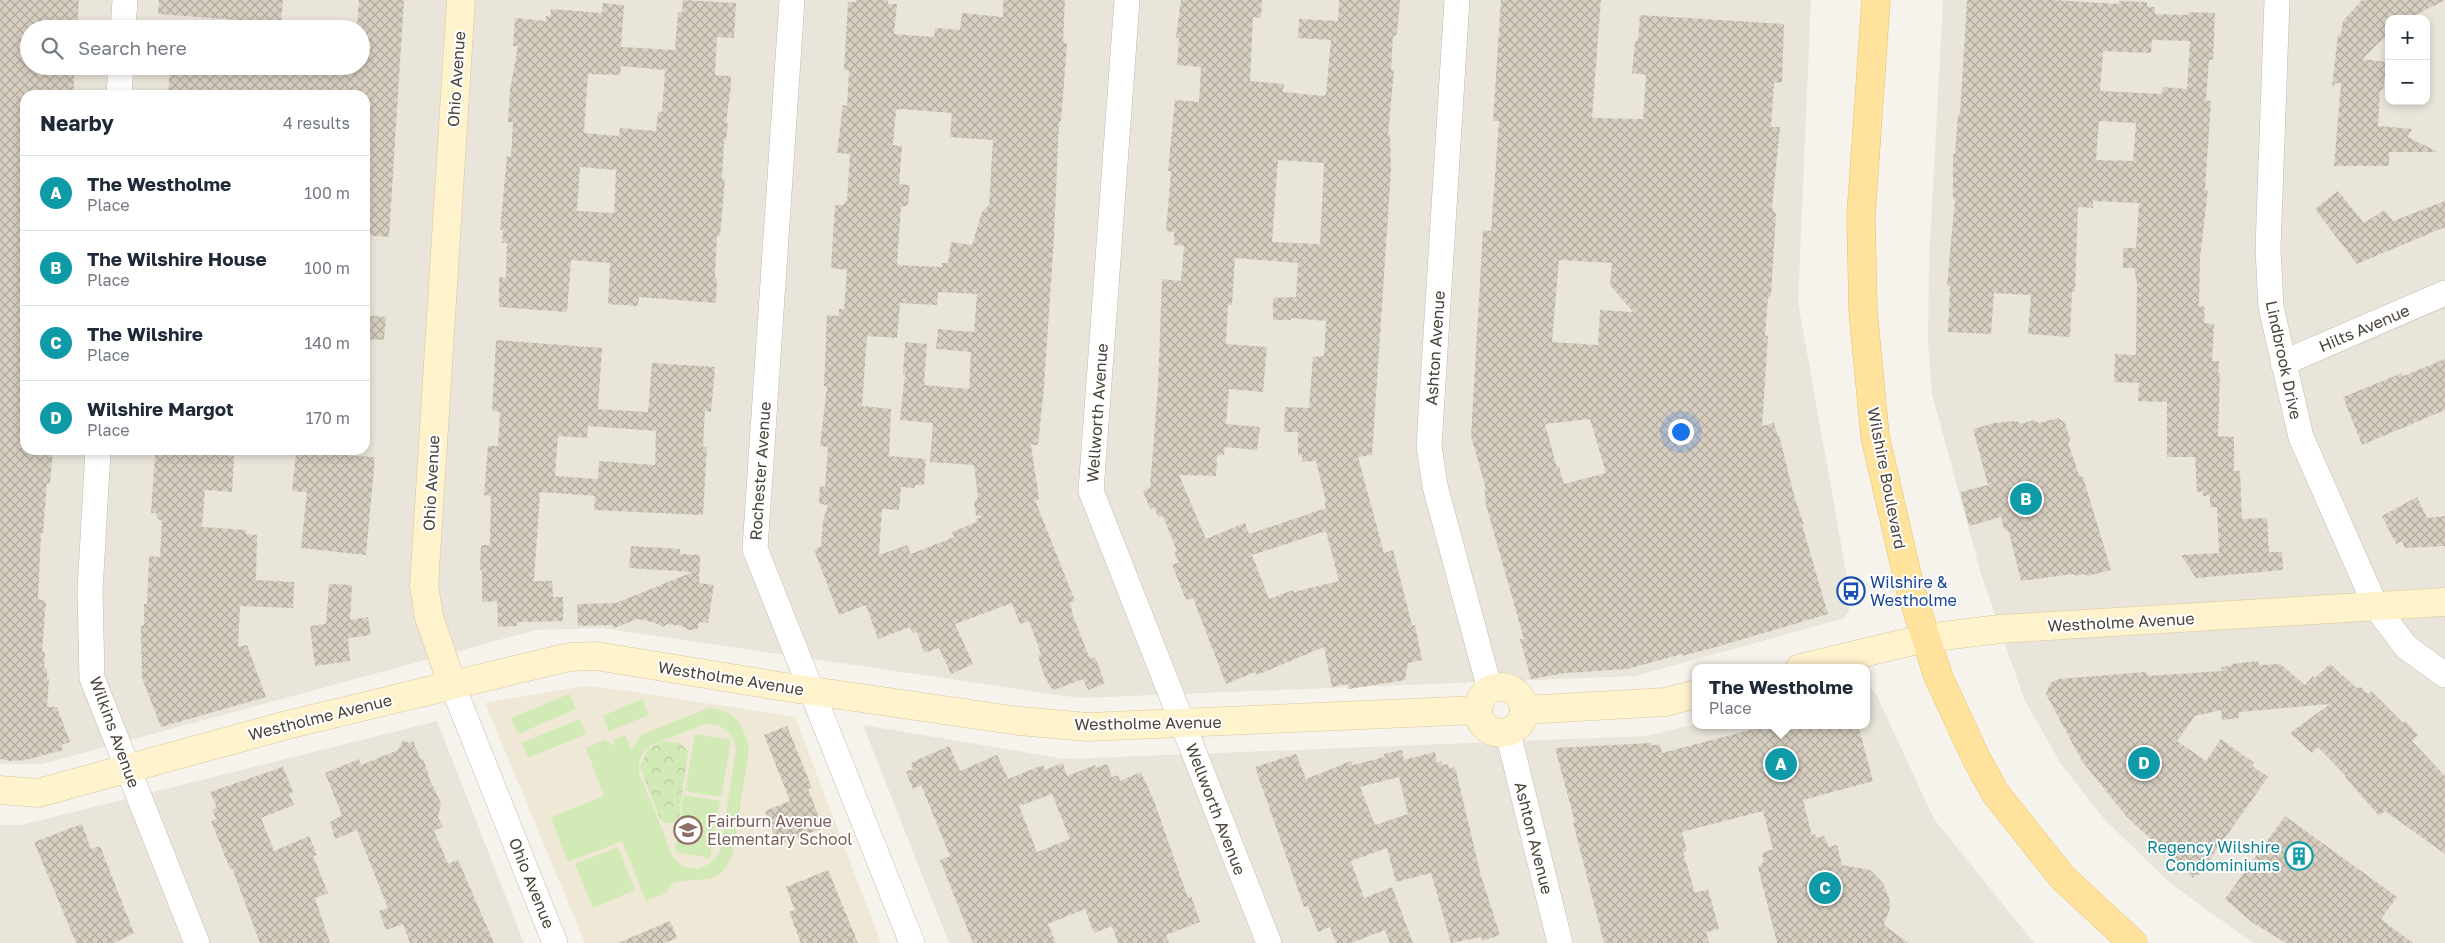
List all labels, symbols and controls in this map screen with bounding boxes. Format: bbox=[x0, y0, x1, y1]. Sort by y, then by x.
map controls bbox=[2385, 15, 2430, 105]
button: + bbox=[2385, 15, 2430, 60]
search box bbox=[20, 20, 370, 75]
street label: Ohio Avenue bbox=[443, 30, 469, 128]
icon: search bbox=[38, 34, 66, 62]
text: Search here bbox=[78, 36, 187, 59]
button: − bbox=[2385, 60, 2430, 105]
text: Nearby bbox=[40, 110, 114, 136]
text: 4 results bbox=[283, 113, 350, 133]
text: The Westholme bbox=[87, 172, 231, 195]
text: A bbox=[50, 183, 62, 203]
text: 100 m bbox=[304, 183, 350, 203]
text: Place bbox=[87, 195, 130, 215]
text: The Wilshire House bbox=[87, 247, 267, 270]
text: B bbox=[50, 258, 62, 278]
text: 100 m bbox=[304, 258, 350, 278]
text: Place bbox=[87, 270, 130, 290]
street label: Ashton Avenue bbox=[1421, 290, 1449, 406]
street label: Lindbrook Drive bbox=[2262, 299, 2306, 421]
street label: Hilts Avenue bbox=[2316, 300, 2412, 356]
text: The Wilshire bbox=[87, 322, 203, 345]
text: C bbox=[50, 333, 62, 353]
text: 140 m bbox=[304, 333, 350, 353]
street label: Wellworth Avenue bbox=[1082, 343, 1112, 483]
text: Place bbox=[87, 345, 130, 365]
text: Wilshire Margot bbox=[87, 397, 234, 420]
street label: Rochester Avenue bbox=[745, 401, 775, 541]
street label: Wilshire Boulevard bbox=[1863, 405, 1911, 551]
text: D bbox=[50, 408, 62, 428]
text: 170 m bbox=[306, 408, 350, 428]
your location bbox=[1668, 419, 1694, 445]
text: Place bbox=[87, 420, 130, 440]
street label: Ohio Avenue bbox=[418, 435, 444, 531]
pin: B bbox=[2010, 480, 2042, 518]
place label: Wilshire & Westholme bbox=[1870, 572, 1957, 610]
bus stop icon: Wilshire & Westholme bbox=[1836, 576, 1866, 606]
street label: Westholme Avenue bbox=[2047, 608, 2195, 636]
street label: Westholme Avenue bbox=[657, 657, 805, 699]
popup bbox=[1692, 664, 1870, 729]
street label: Wilkins Avenue bbox=[86, 674, 144, 790]
text: The Westholme bbox=[1709, 675, 1853, 698]
street label: Westholme Avenue bbox=[246, 689, 394, 745]
text: Place bbox=[1709, 698, 1751, 718]
street label: Westholme Avenue bbox=[1074, 712, 1222, 734]
street label: Wellworth Avenue bbox=[1182, 740, 1250, 878]
pin: D bbox=[2128, 744, 2160, 782]
pin: A bbox=[1765, 745, 1797, 783]
street label: Ashton Avenue bbox=[1510, 780, 1558, 896]
place label: Fairburn Avenue Elementary School bbox=[707, 811, 852, 849]
school or university icon: Fairburn Avenue Elementary School bbox=[673, 815, 703, 845]
street label: Ohio Avenue bbox=[505, 835, 559, 931]
place label: Regency Wilshire Condominiums bbox=[2147, 837, 2280, 875]
building icon: Regency Wilshire Condominiums bbox=[2284, 841, 2314, 871]
pin: C bbox=[1809, 869, 1841, 907]

